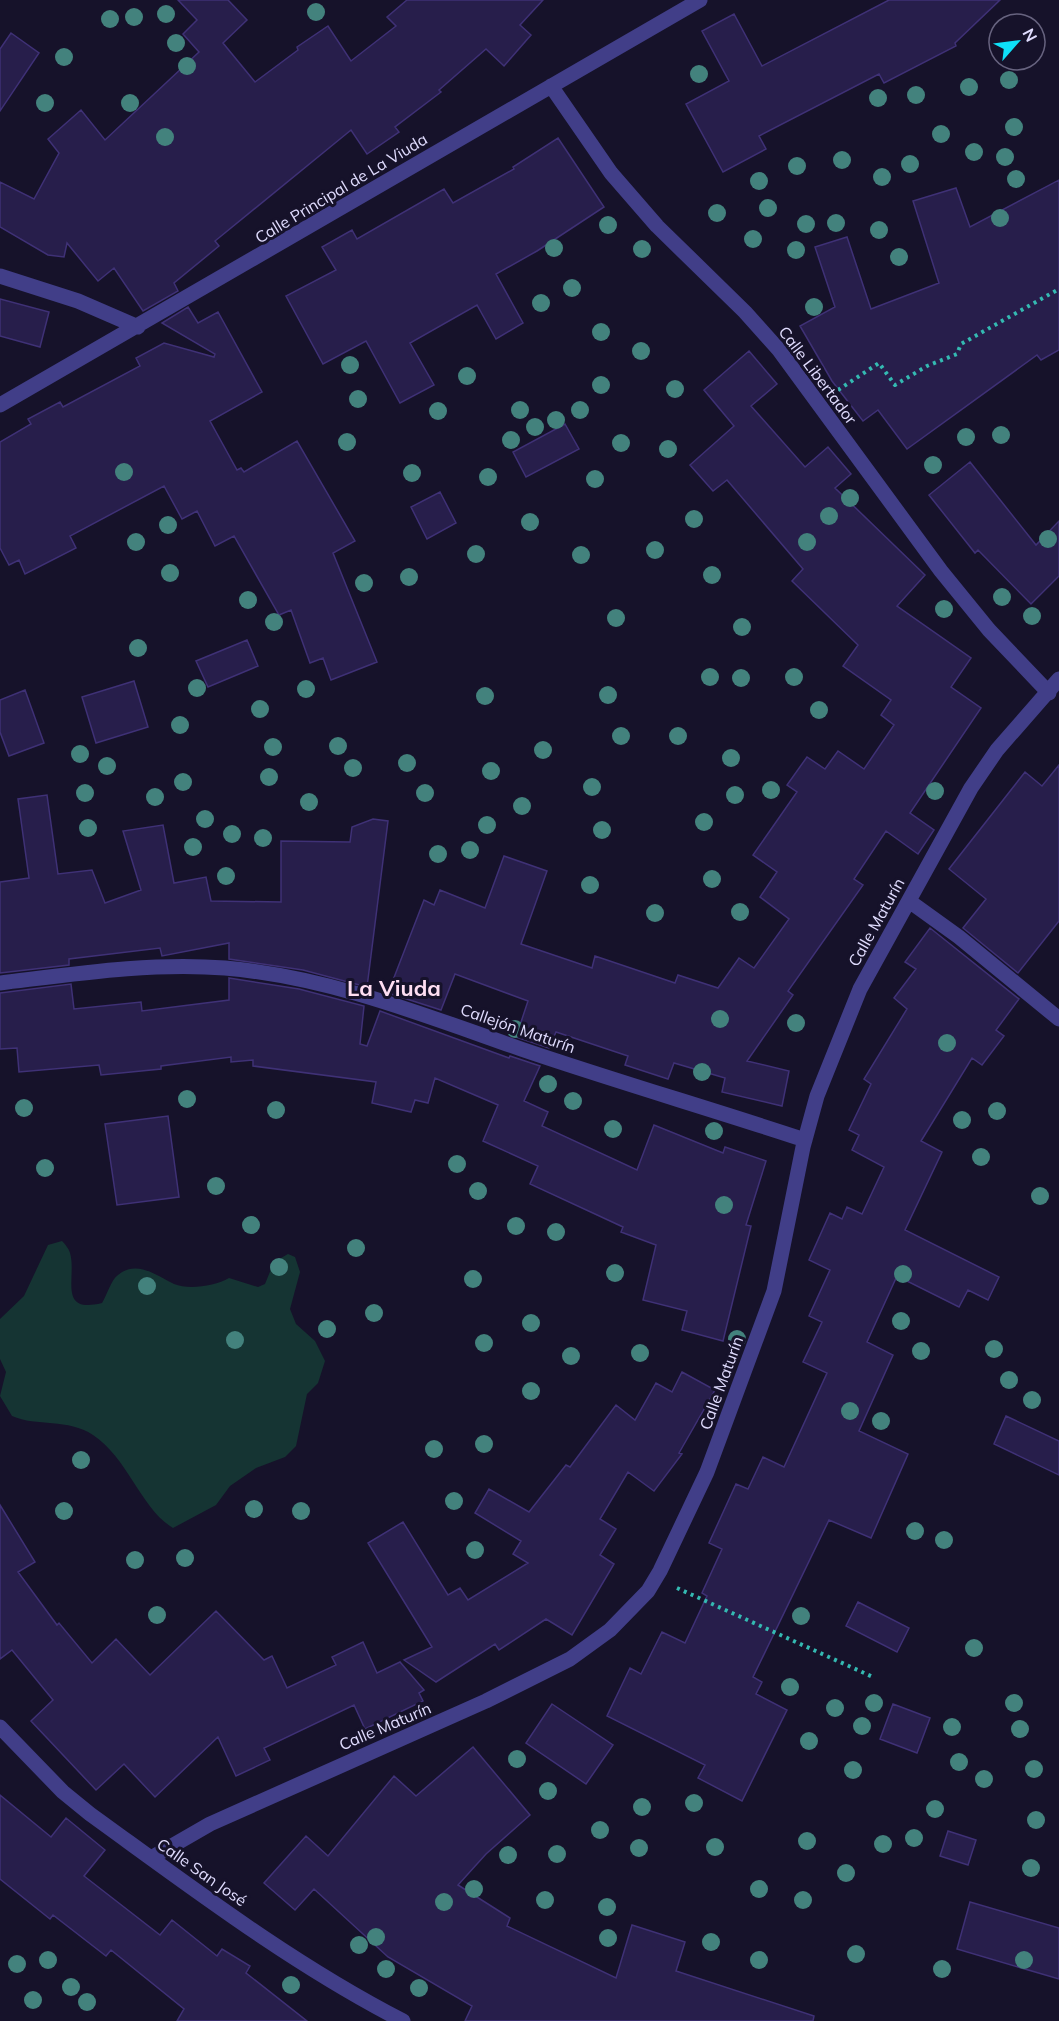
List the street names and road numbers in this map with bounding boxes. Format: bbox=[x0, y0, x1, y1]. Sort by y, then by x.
street label: Calle Principal de La Viuda bbox=[251, 129, 431, 247]
street label: Calle Libertador bbox=[775, 322, 861, 428]
street label: Calle Maturín bbox=[844, 874, 908, 970]
street label: Callejón Maturín bbox=[458, 999, 578, 1057]
street label: Calle Maturín bbox=[695, 1334, 747, 1432]
street label: Calle Maturín bbox=[336, 1698, 434, 1754]
street label: Calle San José bbox=[153, 1834, 251, 1910]

